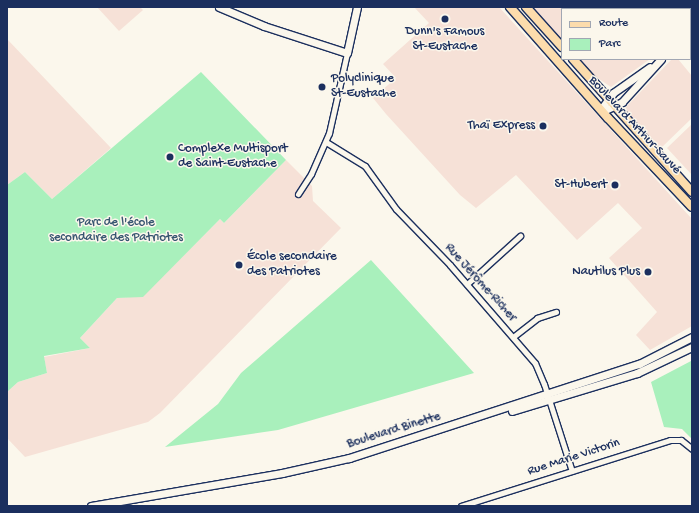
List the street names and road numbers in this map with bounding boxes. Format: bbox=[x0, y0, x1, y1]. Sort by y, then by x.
street label: Boulevard Arthur-Sauvé bbox=[584, 74, 684, 178]
street label: Rue Jérôme-Richer bbox=[441, 241, 519, 325]
street label: Boulevard Binette bbox=[345, 409, 443, 453]
street label: Rue Marie Victorin bbox=[526, 436, 622, 480]

